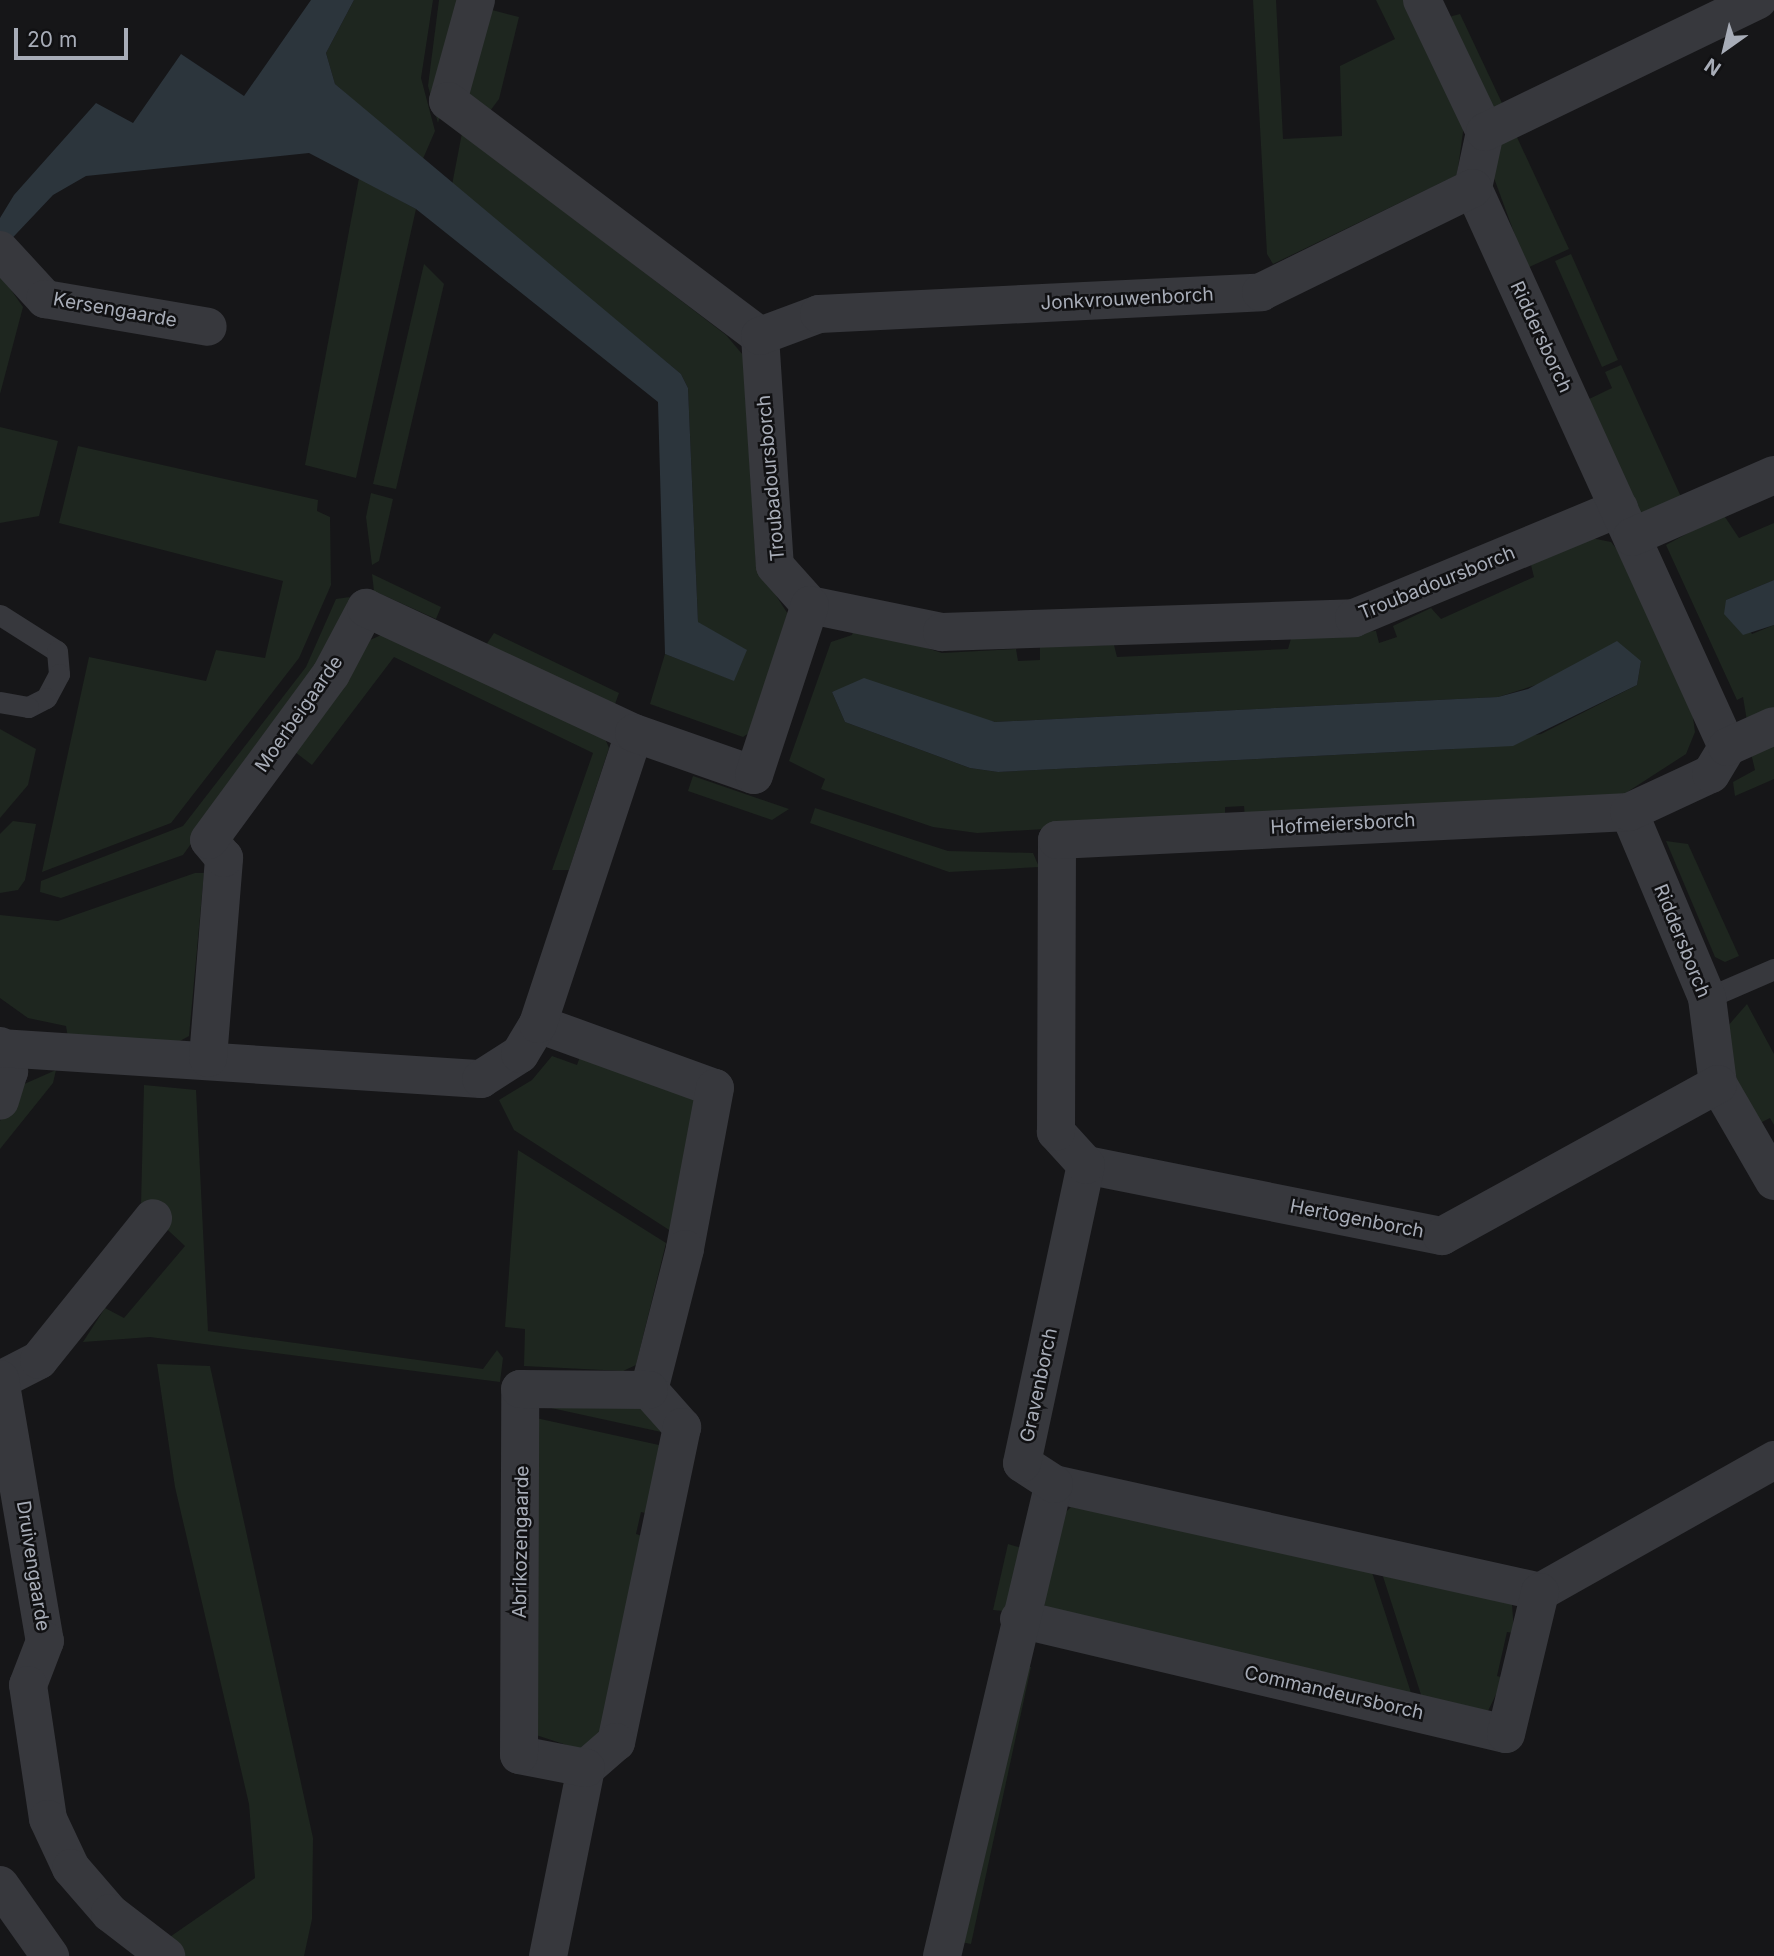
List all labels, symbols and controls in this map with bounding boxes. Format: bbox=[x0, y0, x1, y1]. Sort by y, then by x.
scale bar bbox=[18, 14, 131, 58]
north arrow bbox=[1690, 14, 1760, 84]
text: 20 m bbox=[27, 27, 77, 52]
text: N bbox=[1701, 53, 1725, 80]
street label: Riddersborch bbox=[1505, 278, 1577, 396]
street label: Jonkvrouwenborch bbox=[1040, 283, 1214, 315]
street label: Kersengaarde bbox=[51, 288, 179, 332]
street label: Troubadoursborch bbox=[752, 394, 790, 562]
street label: Troubadoursborch bbox=[1356, 541, 1518, 625]
street label: Moerbeigaarde bbox=[250, 651, 348, 777]
street label: Hofmeiersborch bbox=[1270, 809, 1416, 839]
street label: Riddersborch bbox=[1649, 881, 1715, 1001]
street label: Hertogenborch bbox=[1288, 1195, 1426, 1243]
street label: Gravenborch bbox=[1016, 1326, 1062, 1444]
street label: Abrikozengaarde bbox=[508, 1465, 534, 1619]
street label: Druivengaarde bbox=[11, 1499, 55, 1633]
street label: Commandeursborch bbox=[1242, 1661, 1426, 1725]

